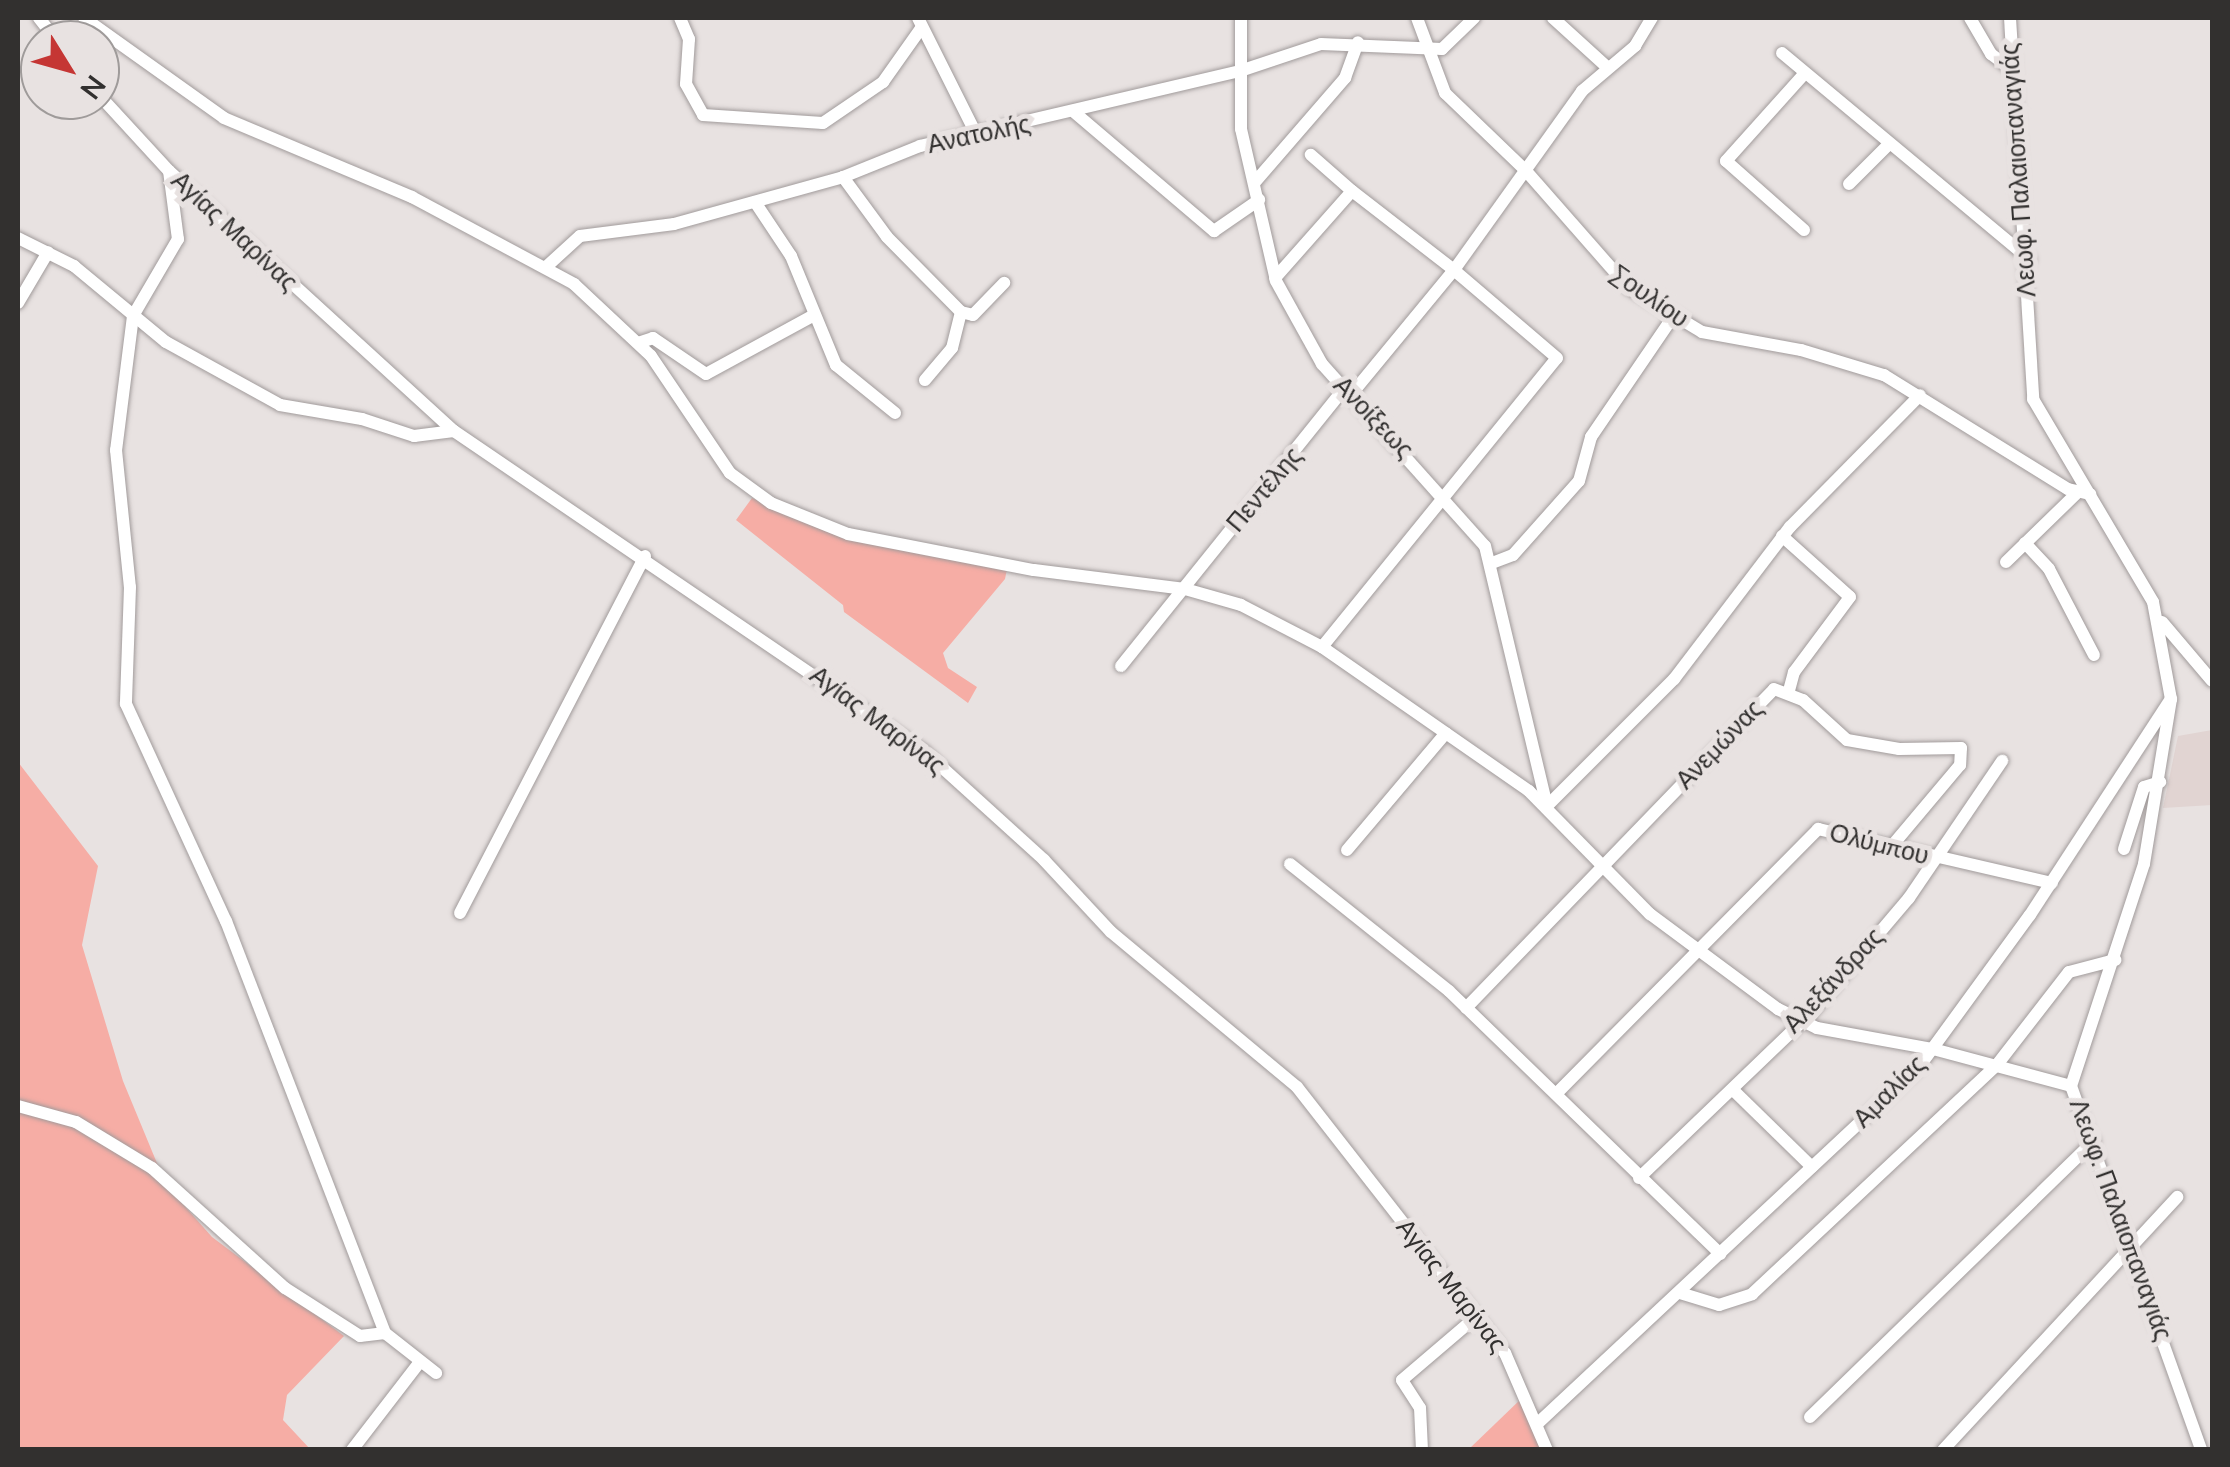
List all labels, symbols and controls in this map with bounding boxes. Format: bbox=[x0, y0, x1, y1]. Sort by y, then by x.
north arrow bbox=[20, 20, 120, 120]
street label: Λεωφ. Παλαιοπαναγιάς bbox=[1995, 42, 2043, 298]
text: N bbox=[71, 67, 114, 107]
street label: Ανατολής bbox=[925, 109, 1033, 161]
street label: Αγίας Μαρίνας bbox=[165, 166, 303, 298]
street label: Σουλίου bbox=[1604, 259, 1694, 335]
street label: Ανοίξεως bbox=[1327, 371, 1419, 465]
street label: Πεντέλης bbox=[1221, 442, 1309, 538]
street label: Αγίας Μαρίνας bbox=[804, 660, 950, 782]
street label: Ανεμώνας bbox=[1670, 694, 1770, 796]
street label: Ολύμπου bbox=[1826, 818, 1932, 872]
street label: Αλεξάνδρας bbox=[1778, 922, 1890, 1040]
street label: Αμαλίας bbox=[1848, 1050, 1932, 1134]
street label: Λεωφ. Παλαιοπαναγιάς bbox=[2062, 1095, 2178, 1345]
street label: Αγίας Μαρίνας bbox=[1390, 1213, 1512, 1359]

